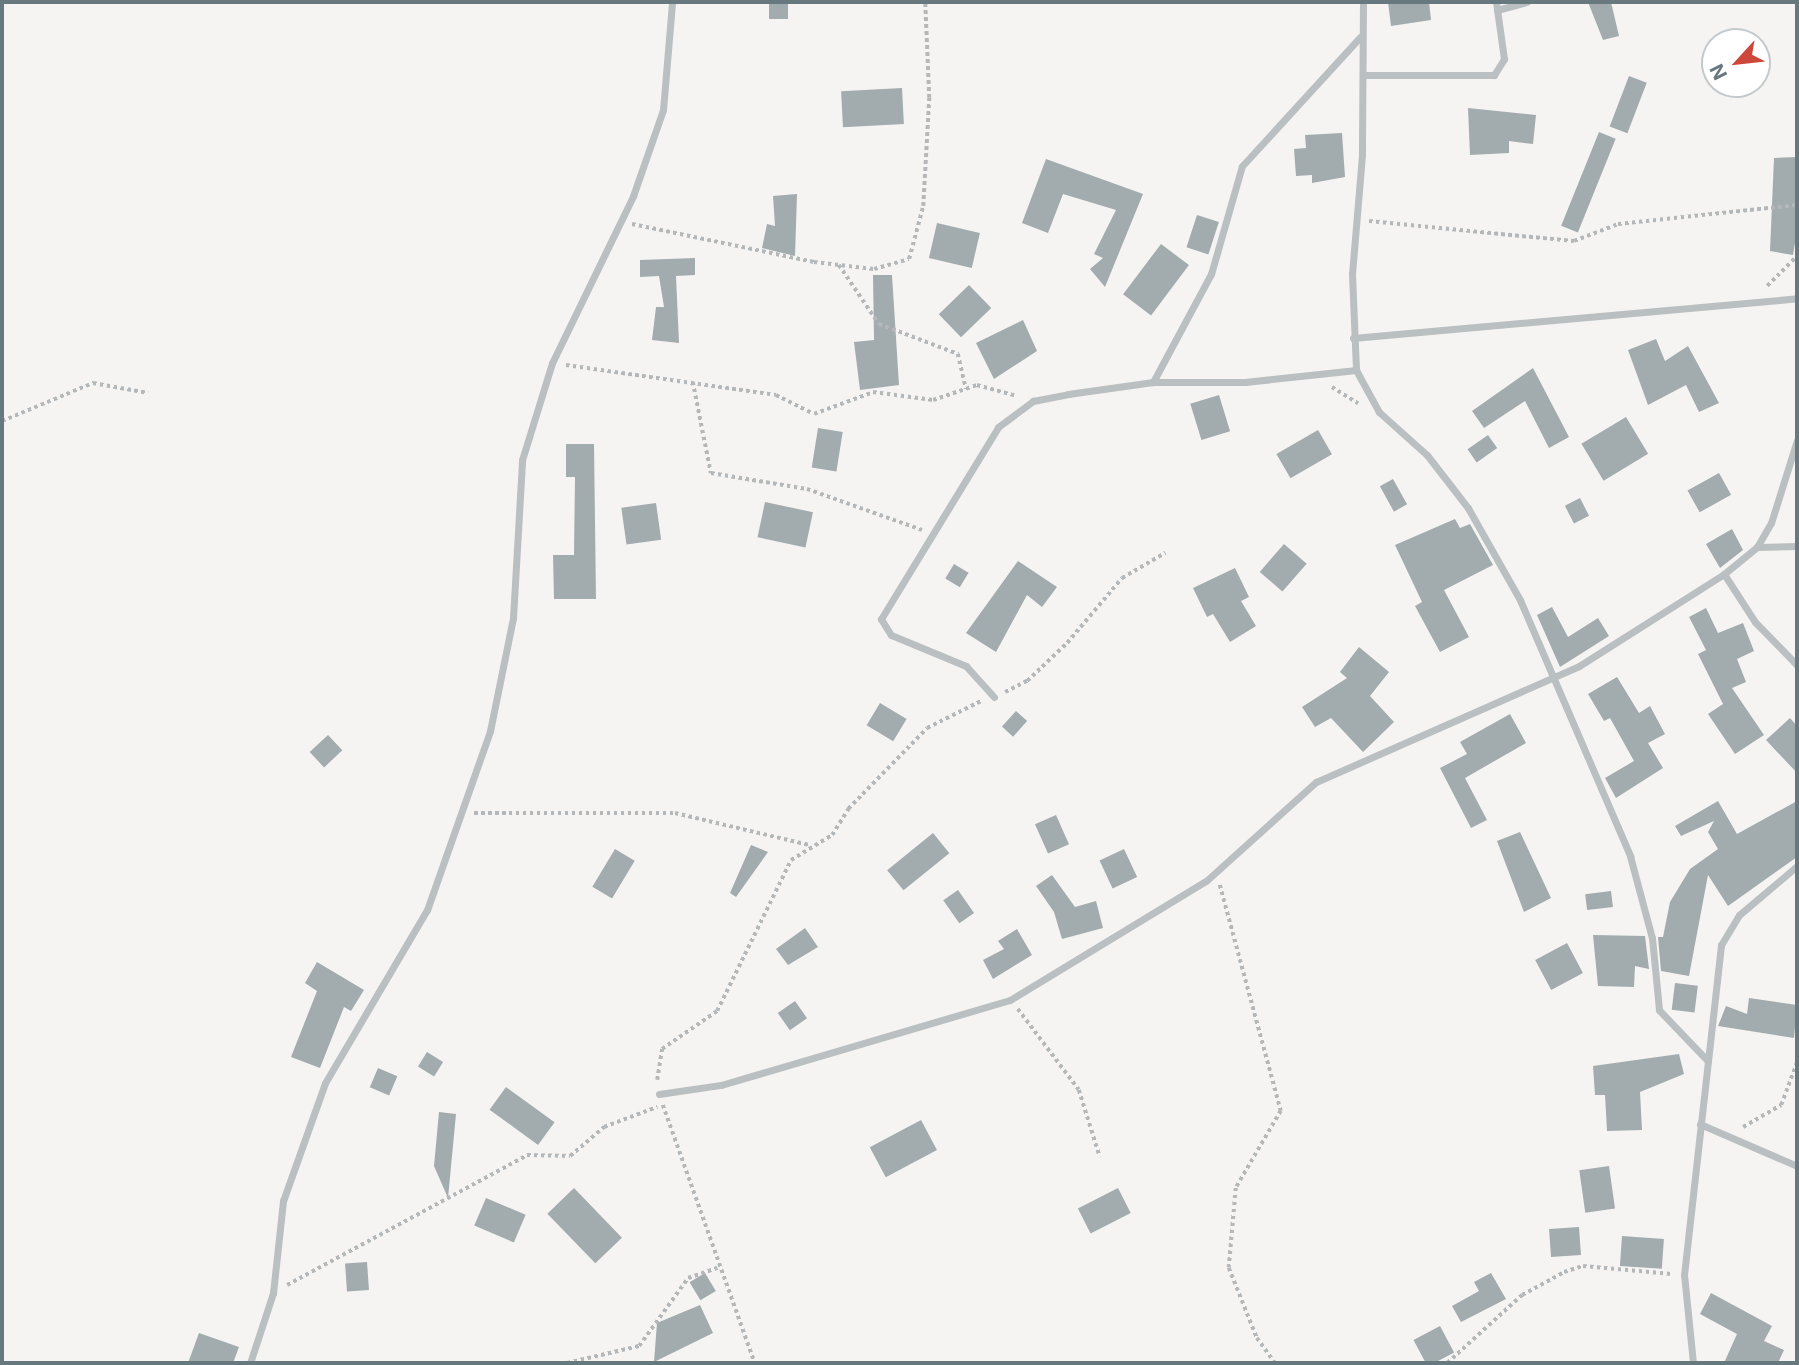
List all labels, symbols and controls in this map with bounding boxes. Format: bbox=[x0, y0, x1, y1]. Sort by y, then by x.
north arrow bbox=[1701, 28, 1771, 98]
text: N bbox=[1705, 60, 1732, 84]

